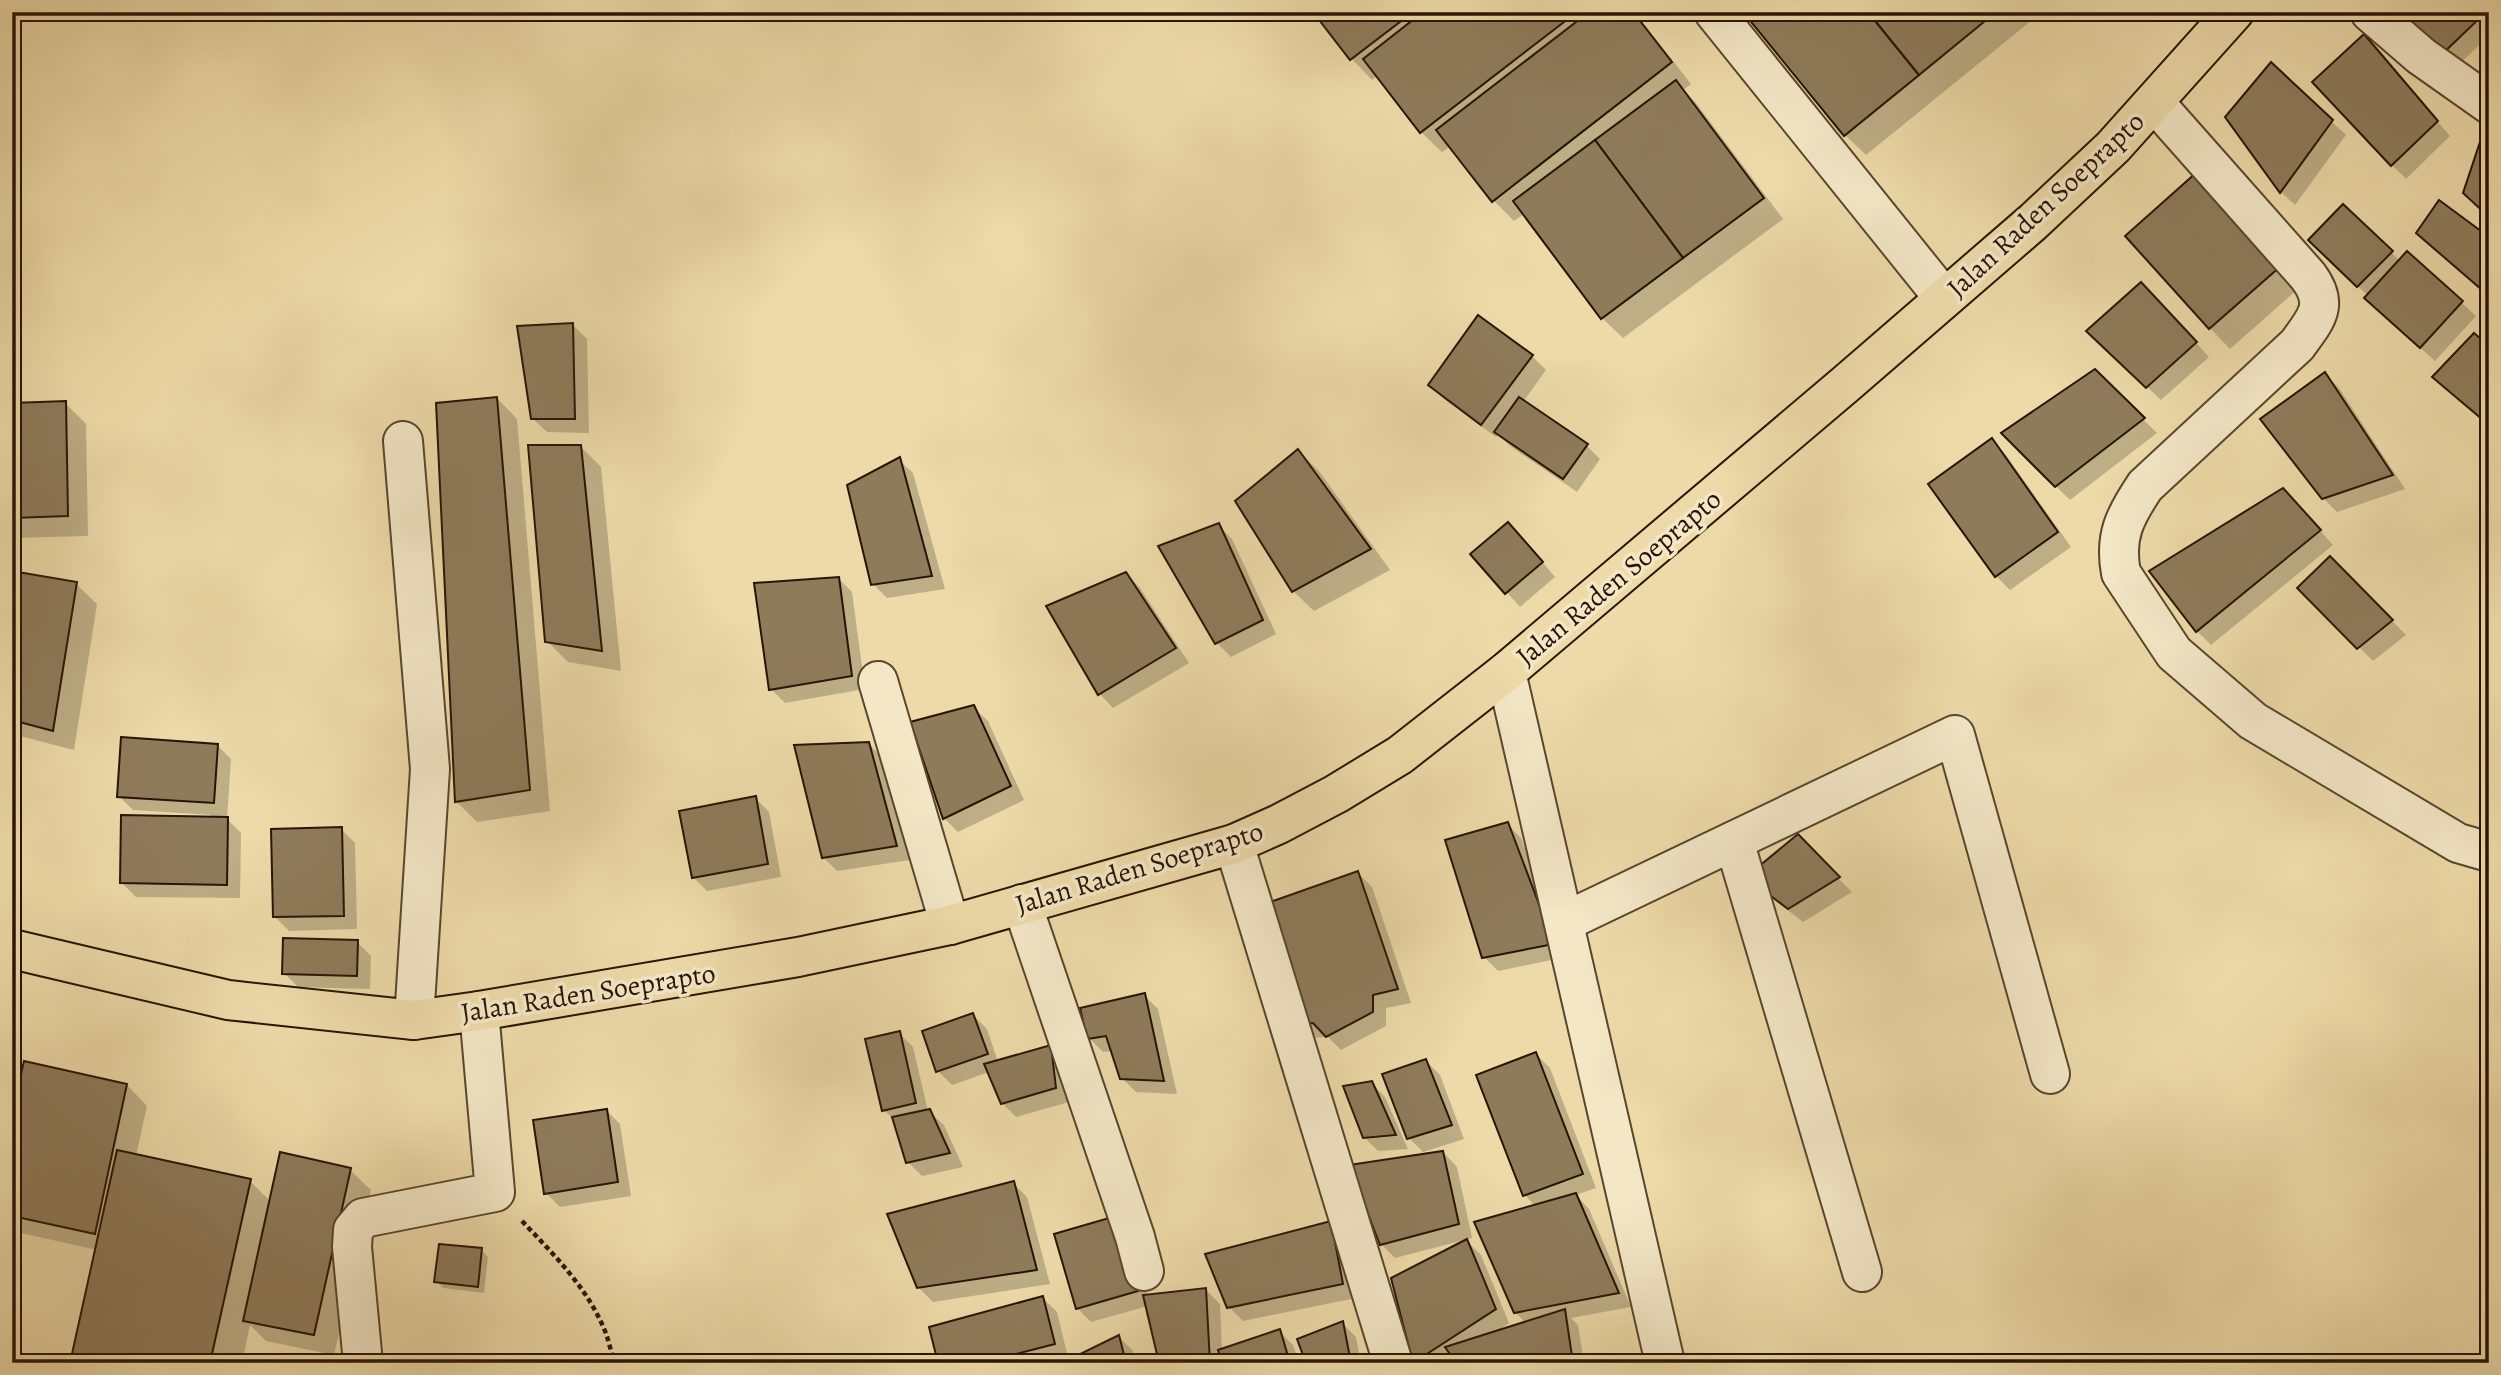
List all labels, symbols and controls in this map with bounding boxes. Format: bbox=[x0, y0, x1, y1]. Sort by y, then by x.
street label: Jalan Raden Soeprapto bbox=[1939, 103, 2153, 306]
street label: Jalan Raden Soeprapto bbox=[1508, 481, 1729, 675]
street label: Jalan Raden Soeprapto bbox=[1011, 812, 1268, 924]
street label: Jalan Raden Soeprapto bbox=[458, 954, 718, 1032]

